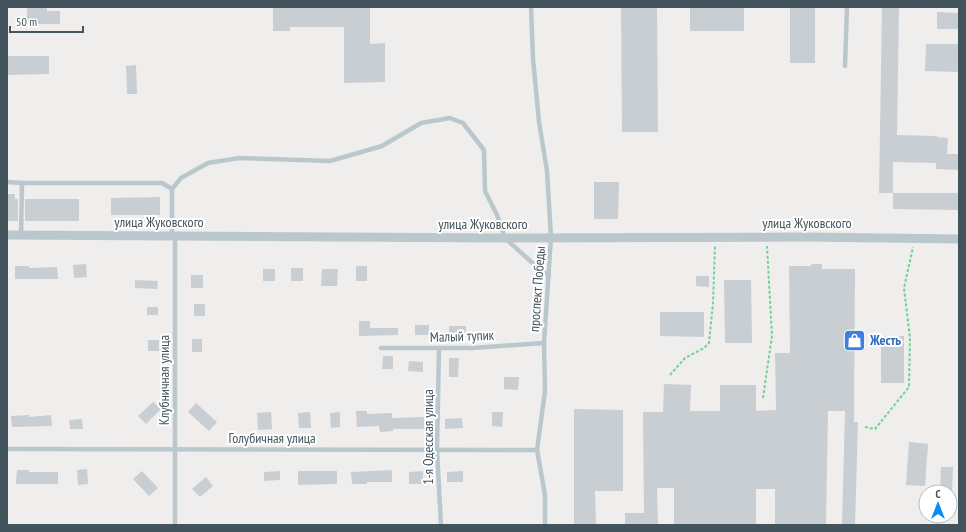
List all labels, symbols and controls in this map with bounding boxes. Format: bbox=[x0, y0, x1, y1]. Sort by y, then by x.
scale bar bbox=[10, 8, 83, 34]
text: 50 m bbox=[16, 14, 37, 29]
street label: улица Жуковского bbox=[114, 213, 204, 231]
street label: улица Жуковского bbox=[762, 214, 852, 232]
street label: улица Жуковского bbox=[438, 215, 528, 233]
street label: проспект Победы bbox=[525, 245, 549, 333]
street label: Малый тупик bbox=[430, 326, 495, 346]
shop icon: Жесть bbox=[841, 327, 867, 353]
place label: Жесть bbox=[869, 331, 901, 349]
street label: Клубничная улица bbox=[155, 335, 173, 425]
street label: 1-я Одесская улица bbox=[419, 389, 437, 485]
street label: Голубичная улица bbox=[228, 429, 316, 447]
north arrow bbox=[918, 484, 958, 524]
text: С bbox=[935, 487, 941, 501]

